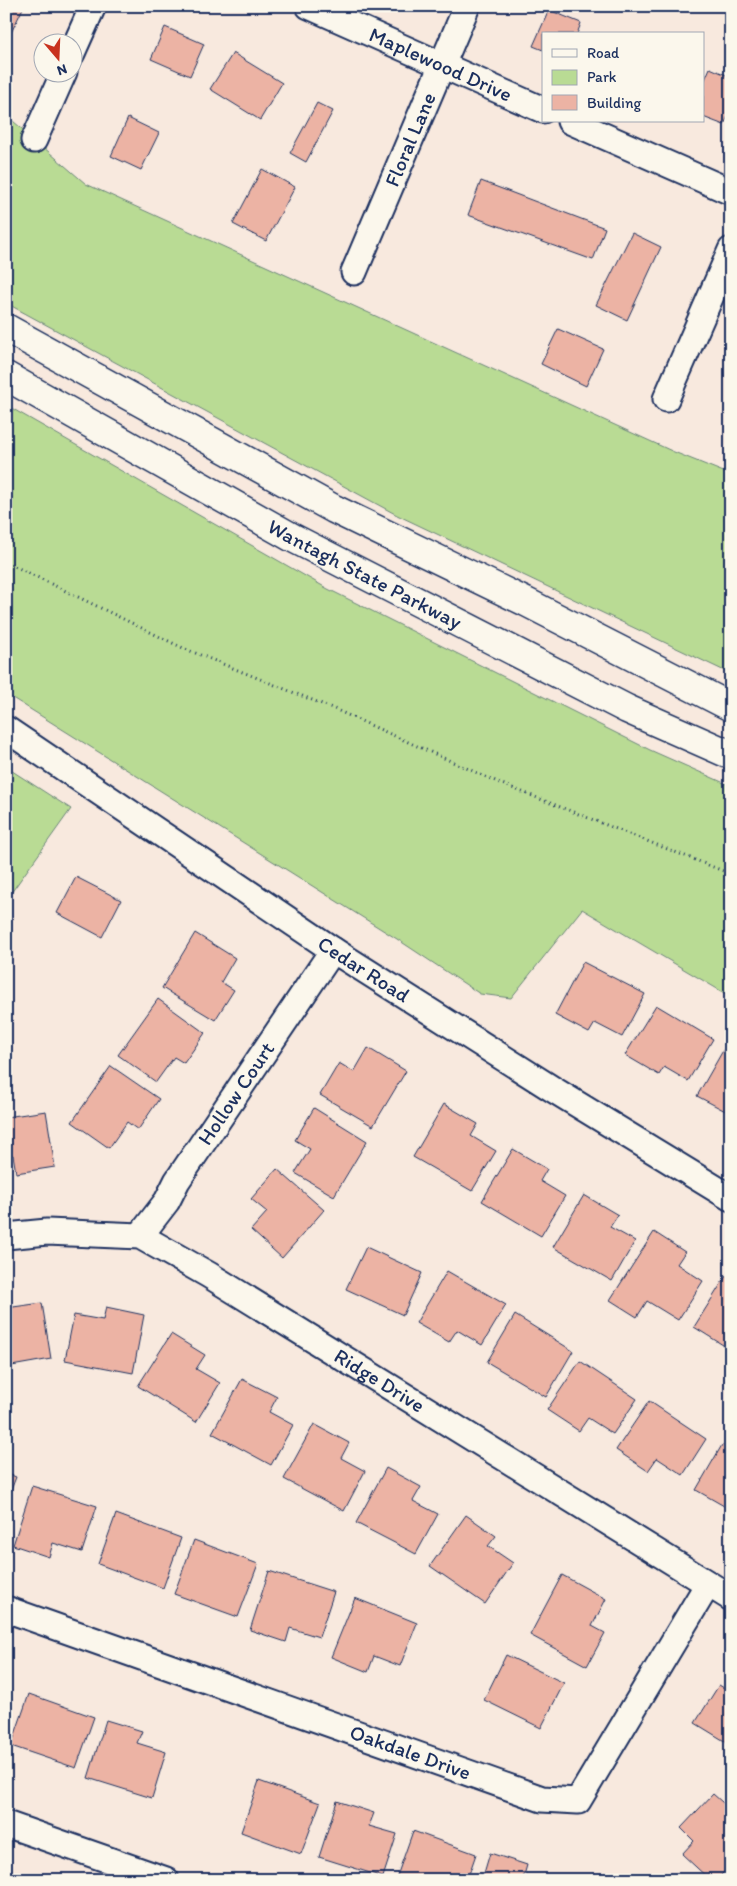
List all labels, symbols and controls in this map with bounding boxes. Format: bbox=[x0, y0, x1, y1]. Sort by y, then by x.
street label: Maplewood Drive bbox=[366, 21, 516, 107]
north arrow bbox=[32, 32, 82, 82]
legend bbox=[542, 32, 704, 122]
text: Road bbox=[587, 44, 620, 62]
text: N bbox=[55, 60, 69, 79]
text: Park bbox=[587, 68, 617, 86]
street label: Floral Lane bbox=[379, 88, 441, 190]
text: Building bbox=[587, 94, 641, 112]
street label: Wantagh State Parkway bbox=[264, 513, 466, 634]
street label: Cedar Road bbox=[313, 930, 415, 1008]
street label: Hollow Court bbox=[192, 1037, 279, 1150]
street label: Ridge Drive bbox=[330, 1343, 430, 1417]
street label: Oakdale Drive bbox=[347, 1719, 474, 1785]

